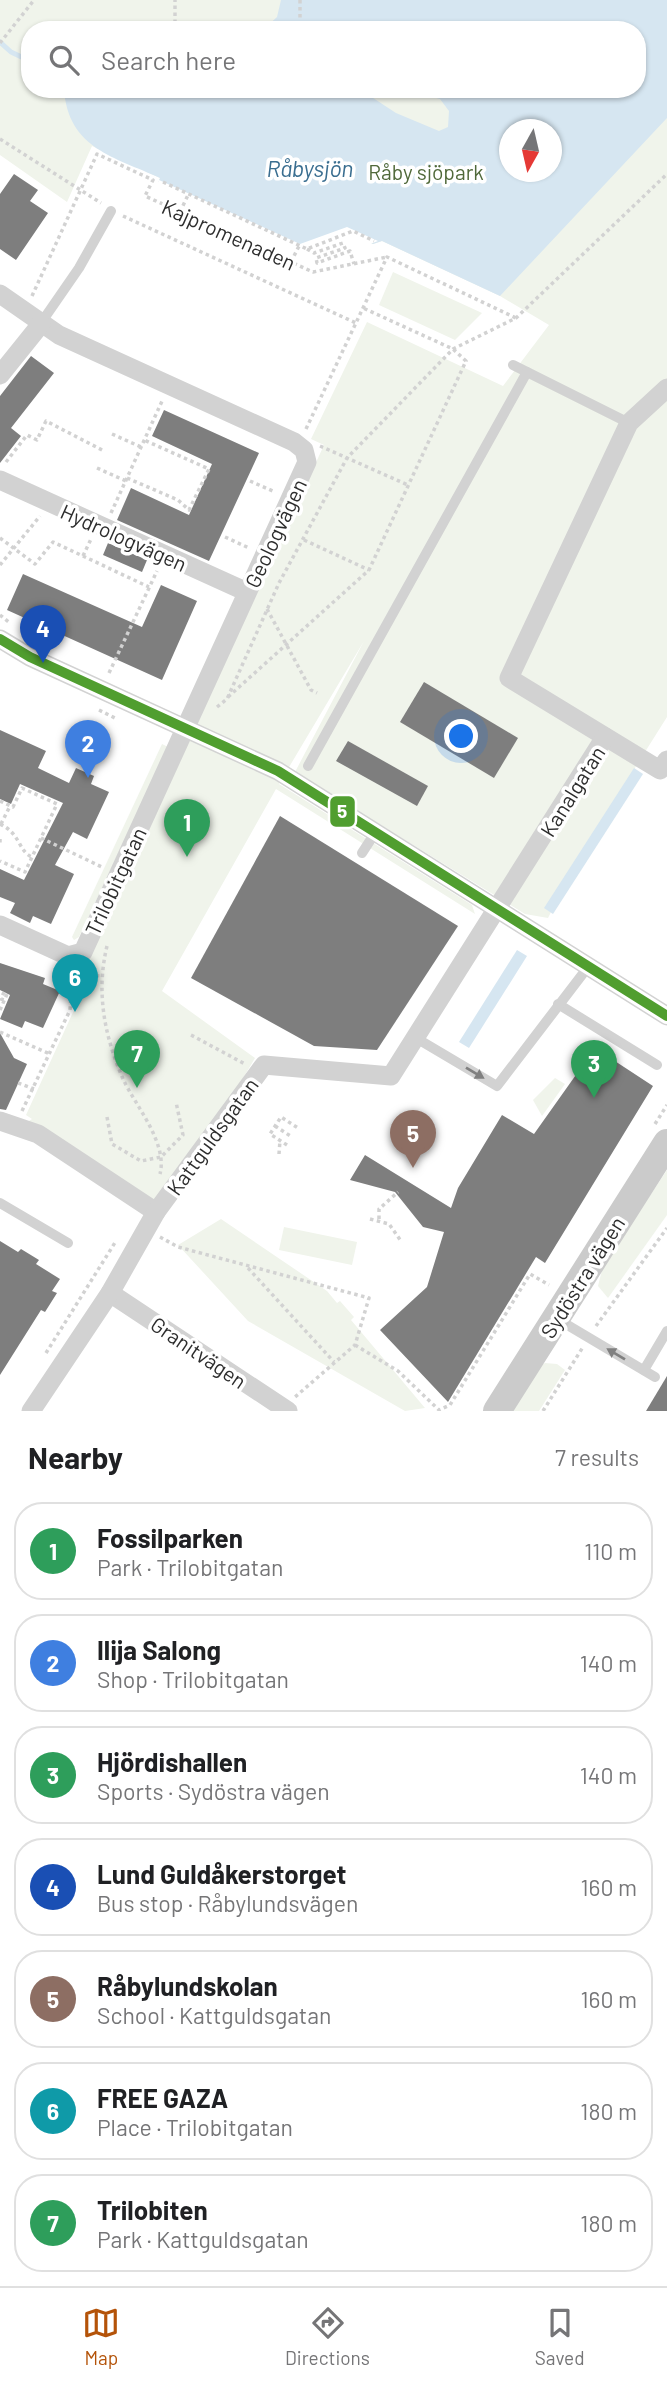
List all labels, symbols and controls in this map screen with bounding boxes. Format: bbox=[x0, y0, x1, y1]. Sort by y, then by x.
search box bbox=[21, 21, 646, 98]
icon: search bbox=[45, 41, 83, 79]
text: Search here bbox=[101, 44, 236, 75]
north arrow bbox=[499, 119, 562, 182]
water label: Råbysjön bbox=[267, 154, 353, 182]
park label: Råby sjöpark bbox=[368, 159, 484, 184]
street label: Kajpromenaden bbox=[158, 193, 300, 275]
street label: Geologvägen bbox=[239, 475, 311, 591]
street label: Hydrologvägen bbox=[57, 498, 191, 576]
pin: 4 bbox=[20, 605, 66, 663]
your location bbox=[444, 719, 478, 753]
pin: 2 bbox=[65, 720, 111, 778]
street label: Kanalgatan bbox=[534, 741, 610, 841]
line badge: 5 bbox=[329, 795, 356, 828]
pin: 1 bbox=[164, 799, 210, 857]
text: 5 bbox=[337, 799, 347, 822]
street label: Trilobitgatan bbox=[79, 823, 151, 939]
pin: 6 bbox=[52, 954, 98, 1012]
pin: 7 bbox=[114, 1030, 160, 1088]
pin: 3 bbox=[571, 1040, 617, 1098]
one-way arrow bbox=[465, 1066, 484, 1079]
street label: Kattguldsgatan bbox=[161, 1072, 263, 1200]
pin: 5 bbox=[390, 1110, 436, 1168]
street label: Sydöstra vägen bbox=[535, 1212, 629, 1342]
street label: Granitvägen bbox=[147, 1311, 251, 1393]
one-way arrow bbox=[607, 1348, 626, 1360]
text: Nearby bbox=[28, 1439, 123, 1475]
text: 7 results bbox=[555, 1443, 639, 1471]
text: Fossilparken bbox=[97, 1522, 243, 1553]
text: 1 bbox=[49, 1537, 57, 1565]
text: 110 m bbox=[584, 1537, 637, 1565]
text: Park · Trilobitgatan bbox=[97, 1553, 283, 1581]
text: Ilija Salong bbox=[97, 1634, 221, 1665]
text: 2 bbox=[47, 1649, 59, 1677]
text: 140 m bbox=[580, 1649, 637, 1677]
text: Shop · Trilobitgatan bbox=[97, 1665, 289, 1693]
text: Hjördishallen bbox=[97, 1746, 247, 1777]
text: 3 bbox=[47, 1761, 59, 1789]
text: 140 m bbox=[580, 1761, 637, 1789]
text: Sports · Sydöstra vägen bbox=[97, 1777, 330, 1805]
text: Lund Guldåkerstorget bbox=[97, 1858, 346, 1889]
text: 4 bbox=[46, 1873, 60, 1901]
text: 160 m bbox=[580, 1873, 637, 1901]
text: Bus stop · Råbylundsvägen bbox=[97, 1889, 358, 1917]
text: Råbylundskolan bbox=[97, 1970, 278, 2001]
text: 5 bbox=[47, 1985, 59, 2013]
text: 160 m bbox=[580, 1985, 637, 2013]
text: School · Kattguldsgatan bbox=[97, 2001, 331, 2029]
text: FREE GAZA bbox=[97, 2082, 228, 2113]
text: 6 bbox=[47, 2097, 59, 2125]
text: 180 m bbox=[580, 2097, 637, 2125]
text: Place · Trilobitgatan bbox=[97, 2113, 293, 2141]
text: Trilobiten bbox=[97, 2194, 208, 2225]
text: 7 bbox=[47, 2209, 59, 2237]
text: 180 m bbox=[580, 2209, 637, 2237]
text: Park · Kattguldsgatan bbox=[97, 2225, 309, 2253]
tab: Map bbox=[82, 2304, 120, 2369]
tab: Directions bbox=[285, 2304, 370, 2369]
tab: Saved bbox=[535, 2304, 585, 2369]

